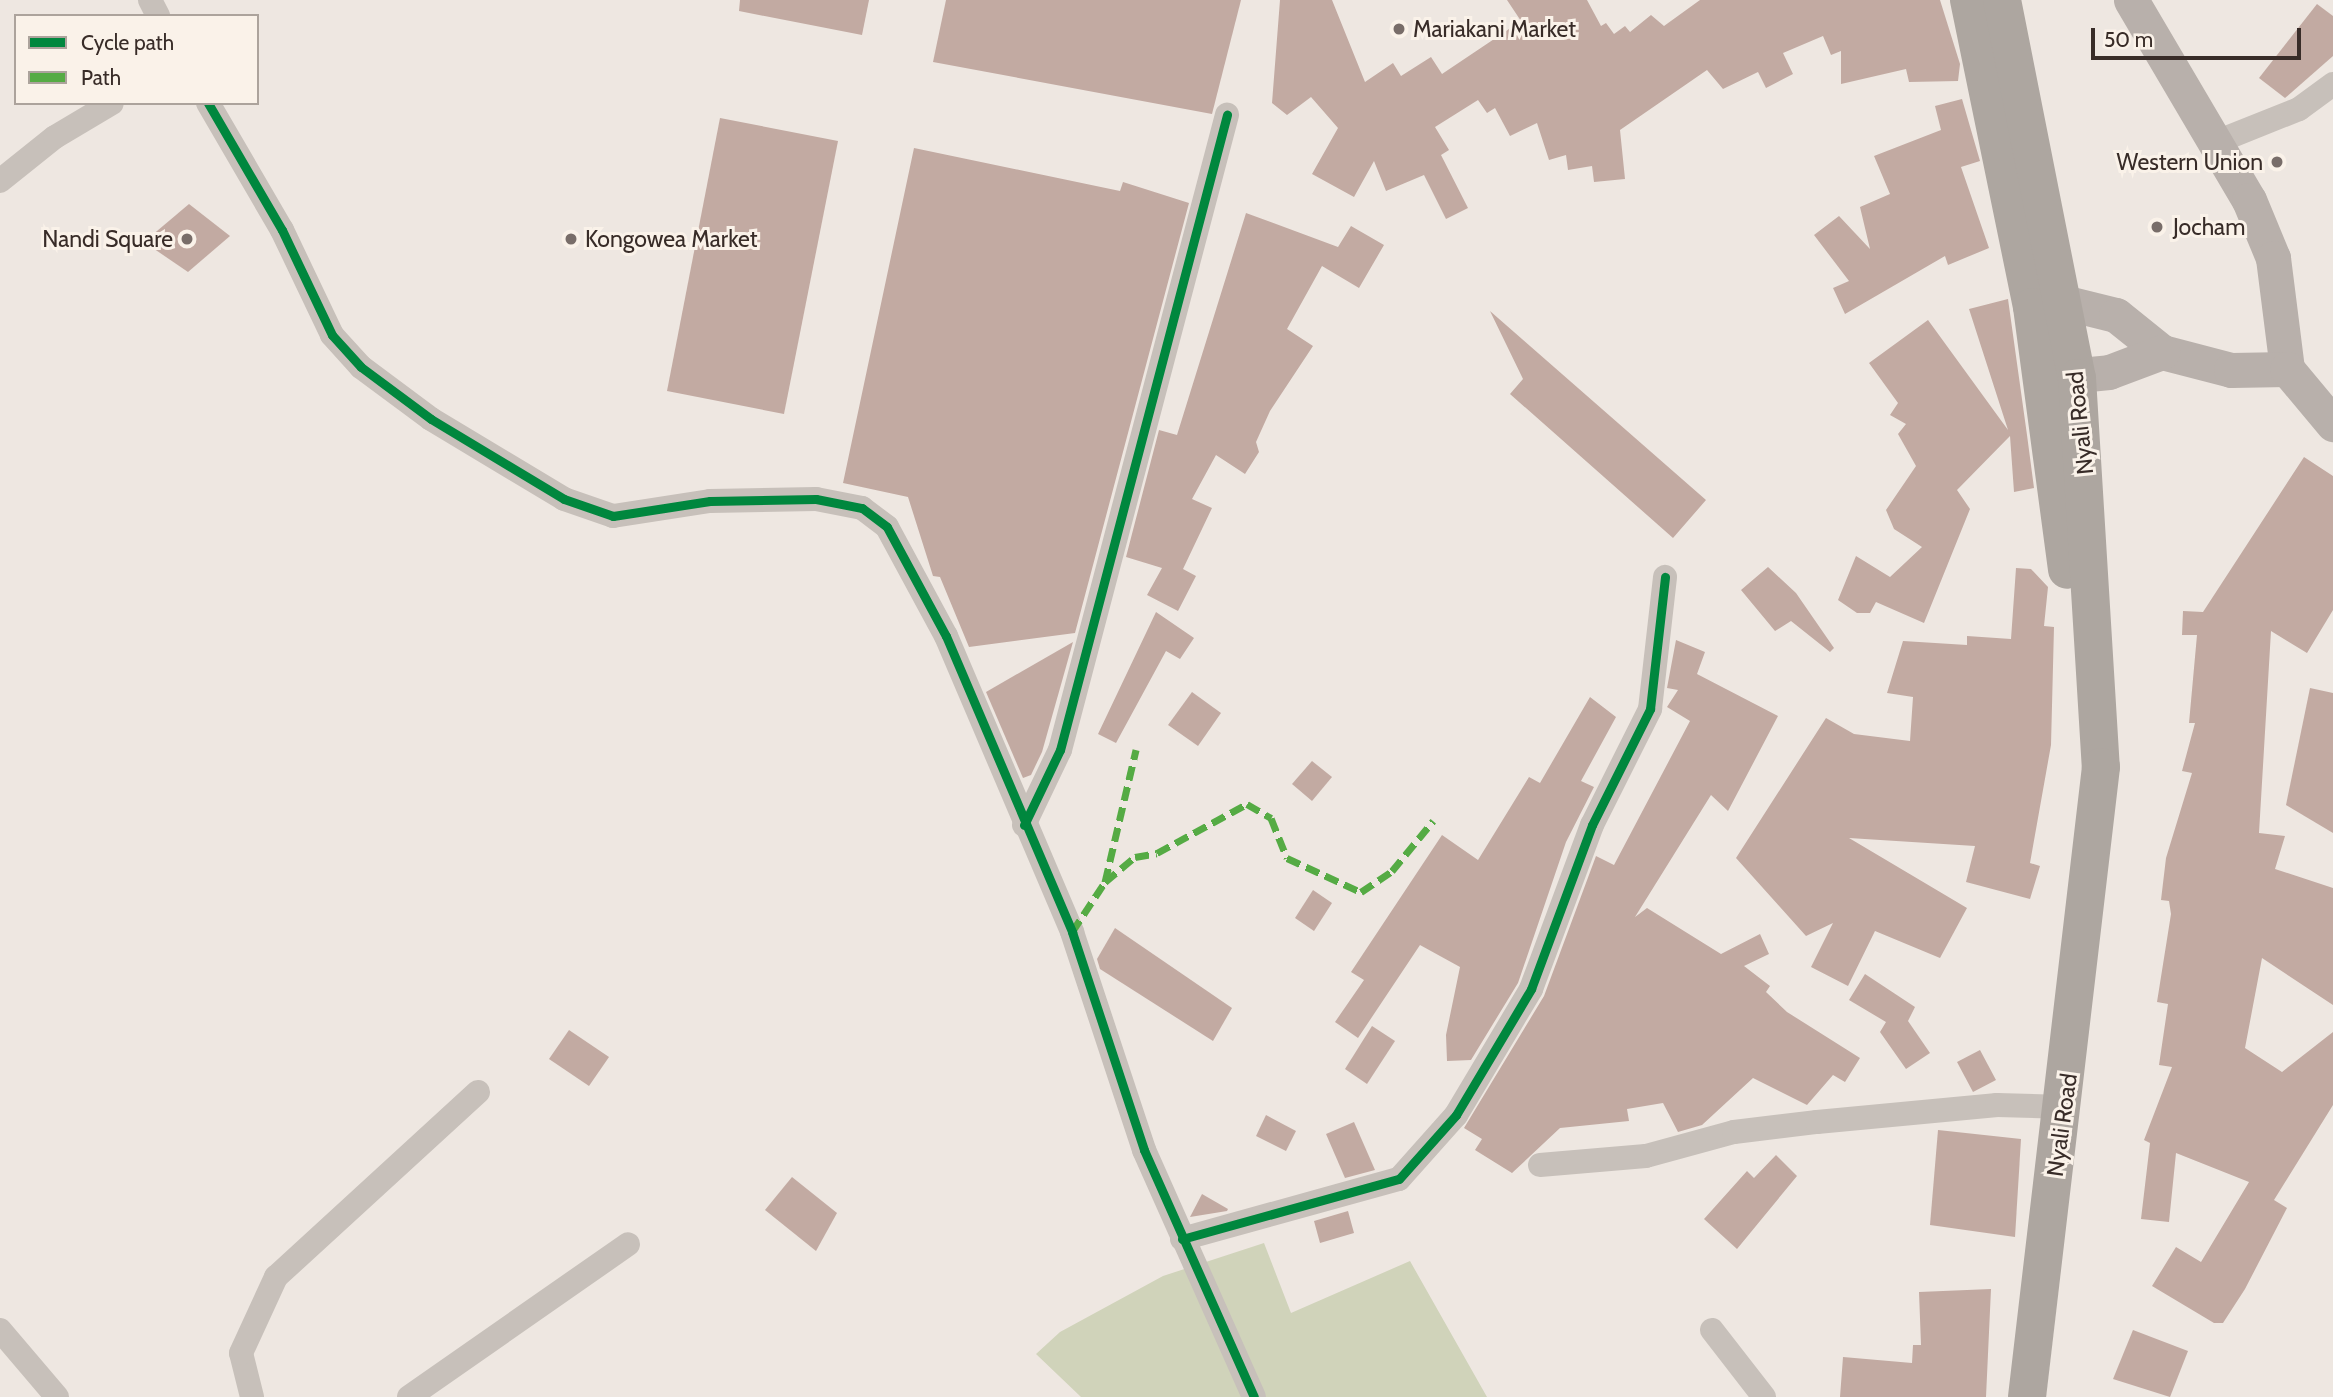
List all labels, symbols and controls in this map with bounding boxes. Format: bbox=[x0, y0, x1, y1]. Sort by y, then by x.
legend bbox=[14, 14, 259, 105]
scale bar bbox=[2095, 14, 2305, 58]
place label: Mariakani Market bbox=[1413, 15, 1576, 43]
marker: Mariakani Market bbox=[1391, 21, 1407, 37]
text: 50 m bbox=[2104, 27, 2153, 52]
text: Cycle path bbox=[81, 30, 174, 55]
text: Path bbox=[81, 65, 121, 90]
place label: Western Union bbox=[2117, 148, 2263, 176]
marker: Western Union bbox=[2269, 154, 2285, 170]
place label: Jocham bbox=[2173, 213, 2245, 241]
marker: Jocham bbox=[2147, 217, 2167, 237]
place label: Nandi Square bbox=[42, 225, 173, 253]
place label: Kongowea Market bbox=[585, 225, 757, 253]
marker: Nandi Square bbox=[179, 231, 195, 247]
marker: Kongowea Market bbox=[563, 231, 579, 247]
street label: Nyali Road bbox=[2061, 370, 2099, 476]
street label: Nyali Road bbox=[2041, 1072, 2083, 1178]

